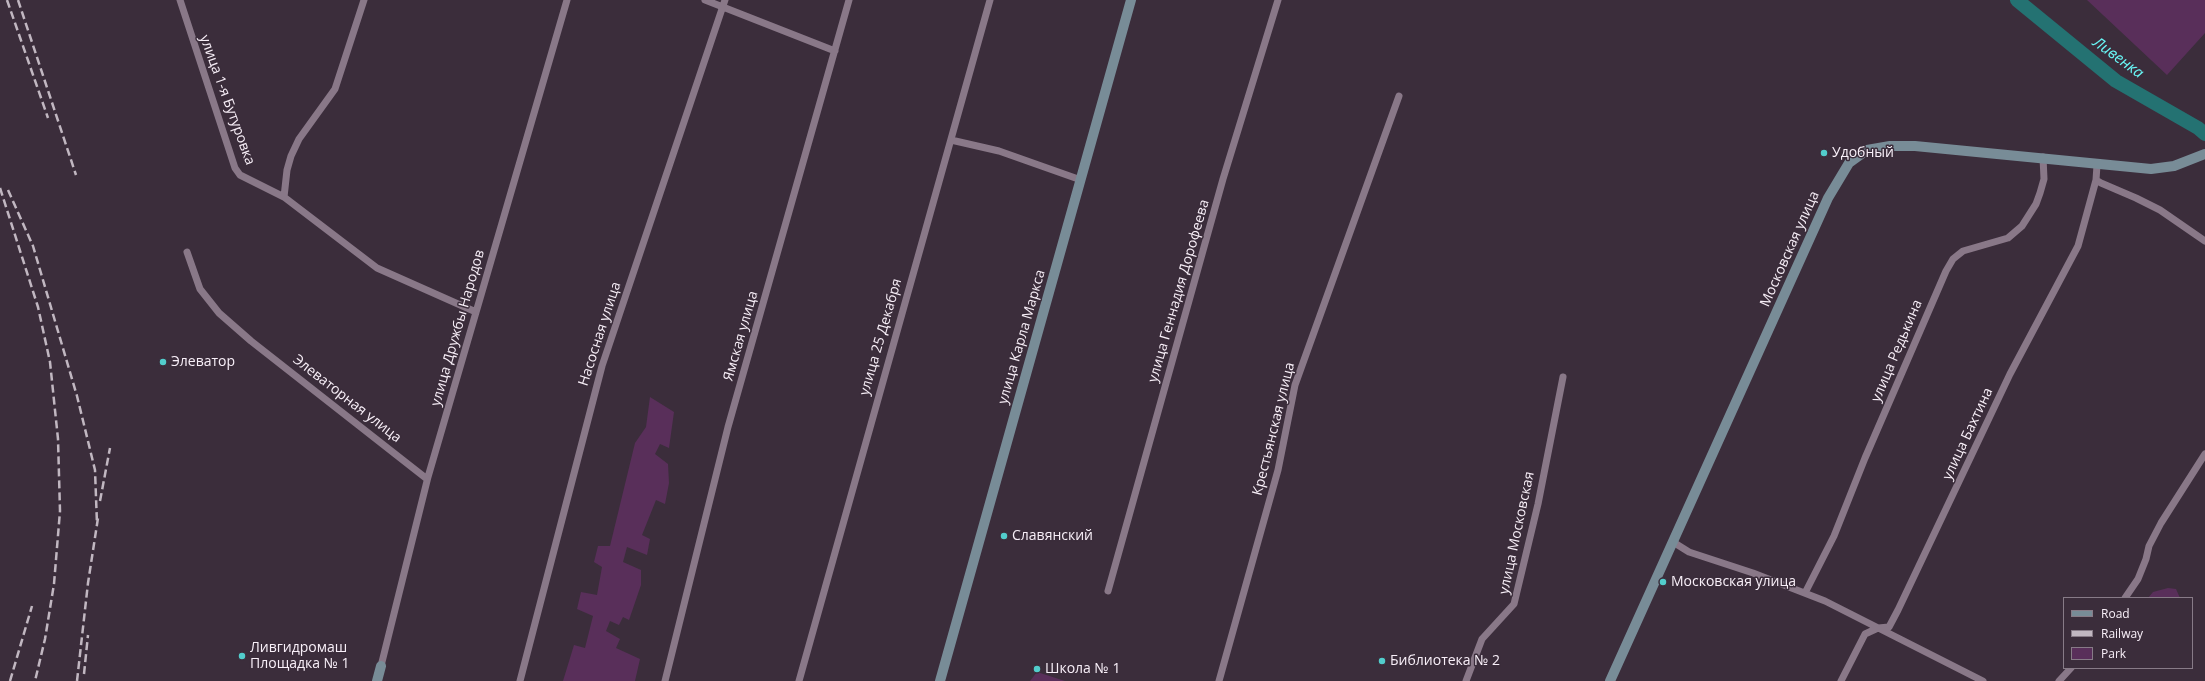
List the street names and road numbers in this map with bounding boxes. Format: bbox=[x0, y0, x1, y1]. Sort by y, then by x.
street label: улица 1-я Бутуровка bbox=[196, 33, 258, 167]
street label: Московская улица bbox=[1757, 188, 1823, 310]
street label: улица Геннадия Дорофеева bbox=[1145, 198, 1213, 384]
street label: улица Дружбы Народов bbox=[428, 248, 488, 408]
street label: улица Карла Маркса bbox=[995, 268, 1049, 406]
street label: улица 25 Декабря bbox=[856, 277, 906, 397]
street label: Насосная улица bbox=[575, 280, 625, 388]
street label: Ямская улица bbox=[720, 289, 762, 383]
street label: улица Редькина bbox=[1868, 297, 1926, 405]
street label: Элеваторная улица bbox=[290, 352, 404, 446]
street label: Крестьянская улица bbox=[1249, 361, 1299, 497]
street label: улица Бахтина bbox=[1939, 385, 1997, 483]
street label: улица Московская bbox=[1496, 470, 1538, 596]

